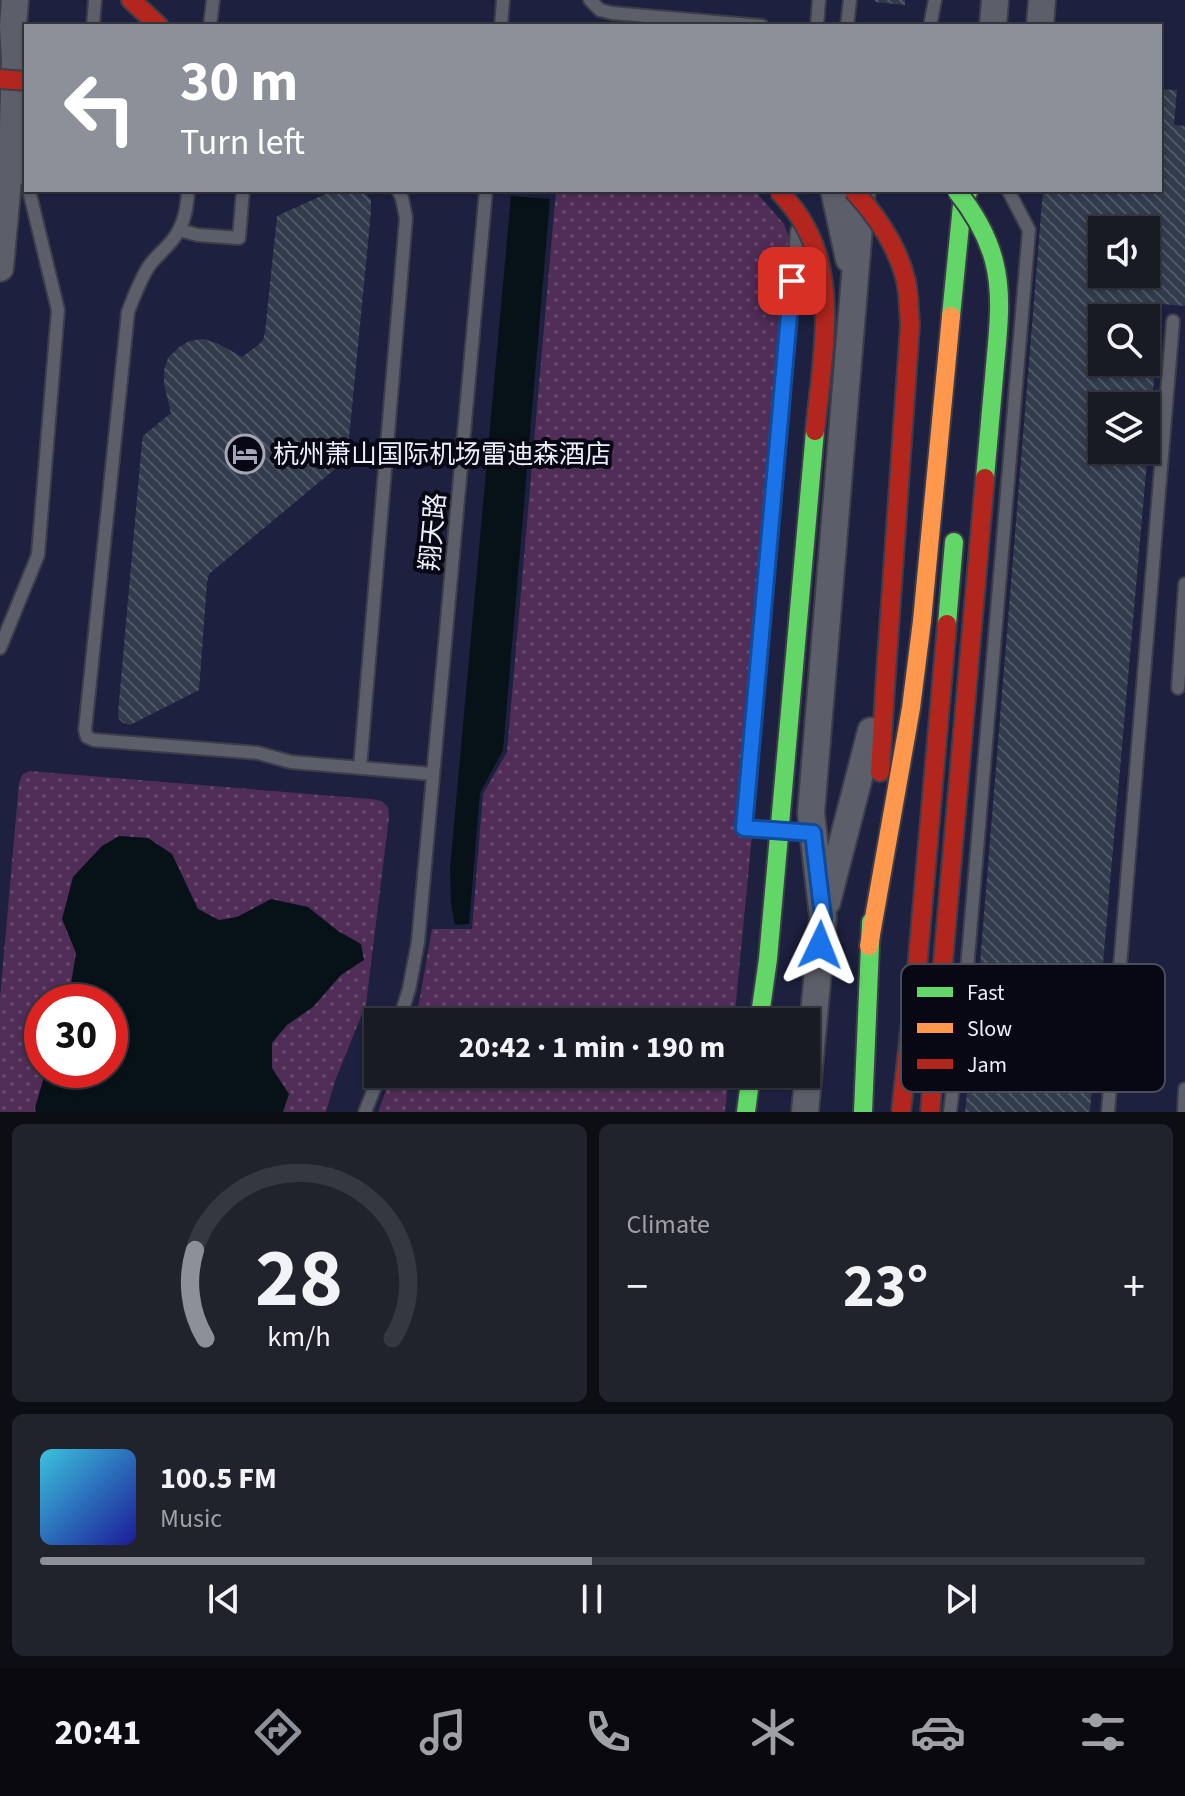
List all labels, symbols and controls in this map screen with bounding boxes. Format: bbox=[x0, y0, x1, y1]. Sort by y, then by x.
text: 30 m bbox=[180, 43, 298, 122]
icon: left bbox=[48, 56, 152, 160]
text: Turn left bbox=[180, 117, 305, 168]
map controls bbox=[1088, 216, 1160, 464]
button: sound bbox=[1088, 216, 1160, 288]
pin bbox=[758, 247, 826, 315]
icon: arrive bbox=[770, 259, 814, 303]
button: search bbox=[1088, 304, 1160, 376]
button: layers bbox=[1088, 392, 1160, 464]
hotel icon: 杭州萧山国际机场雷迪森酒店 bbox=[224, 433, 266, 475]
place label: 杭州萧山国际机场雷迪森酒店 bbox=[273, 436, 611, 473]
street label: 翔天路 bbox=[411, 492, 455, 572]
position arrow bbox=[778, 903, 862, 987]
legend bbox=[901, 964, 1165, 1092]
text: Fast bbox=[967, 977, 1005, 1009]
speed limit sign: 30 bbox=[24, 984, 128, 1088]
text: Slow bbox=[967, 1013, 1012, 1045]
text: 20:42 · 1 min · 190 m bbox=[459, 1026, 725, 1069]
text: Jam bbox=[967, 1049, 1007, 1081]
text: Climate bbox=[627, 1206, 710, 1243]
text: 28 bbox=[255, 1220, 343, 1338]
text: 23° bbox=[843, 1245, 928, 1330]
text: − bbox=[627, 1256, 648, 1319]
text: + bbox=[1123, 1256, 1145, 1319]
text: km/h bbox=[268, 1317, 331, 1357]
text: 100.5 FM bbox=[160, 1457, 277, 1500]
text: Music bbox=[160, 1500, 222, 1537]
icon: previous bbox=[202, 1577, 246, 1621]
icon: pause bbox=[570, 1577, 614, 1621]
icon: next bbox=[939, 1577, 983, 1621]
icon: directions bbox=[250, 1704, 306, 1760]
icon: music bbox=[415, 1704, 471, 1760]
icon: phone bbox=[580, 1704, 636, 1760]
icon: climate bbox=[745, 1704, 801, 1760]
icon: car bbox=[910, 1704, 966, 1760]
icon: filters bbox=[1075, 1704, 1131, 1760]
text: 20:41 bbox=[54, 1707, 141, 1758]

